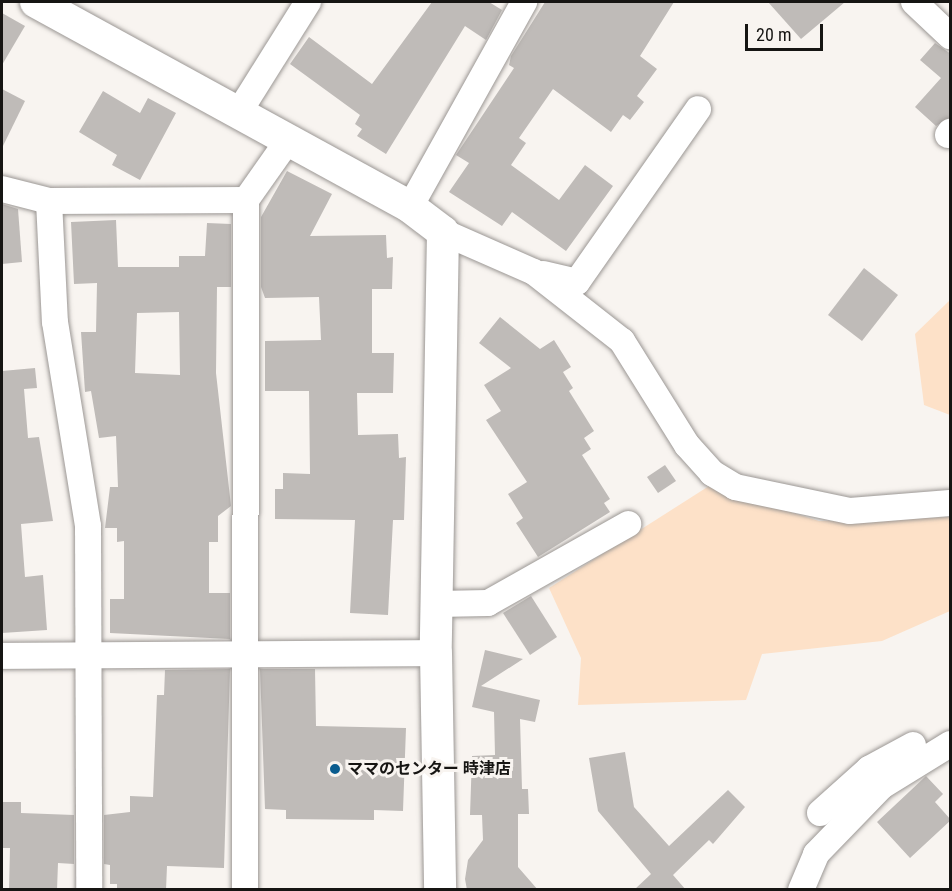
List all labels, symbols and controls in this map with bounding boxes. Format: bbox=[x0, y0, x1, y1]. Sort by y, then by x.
scale bar bbox=[748, 12, 826, 50]
text: 20 m bbox=[756, 24, 791, 45]
place label: ママのセンター 時津店 bbox=[347, 759, 511, 779]
marker: ママのセンター 時津店 bbox=[328, 762, 342, 776]

